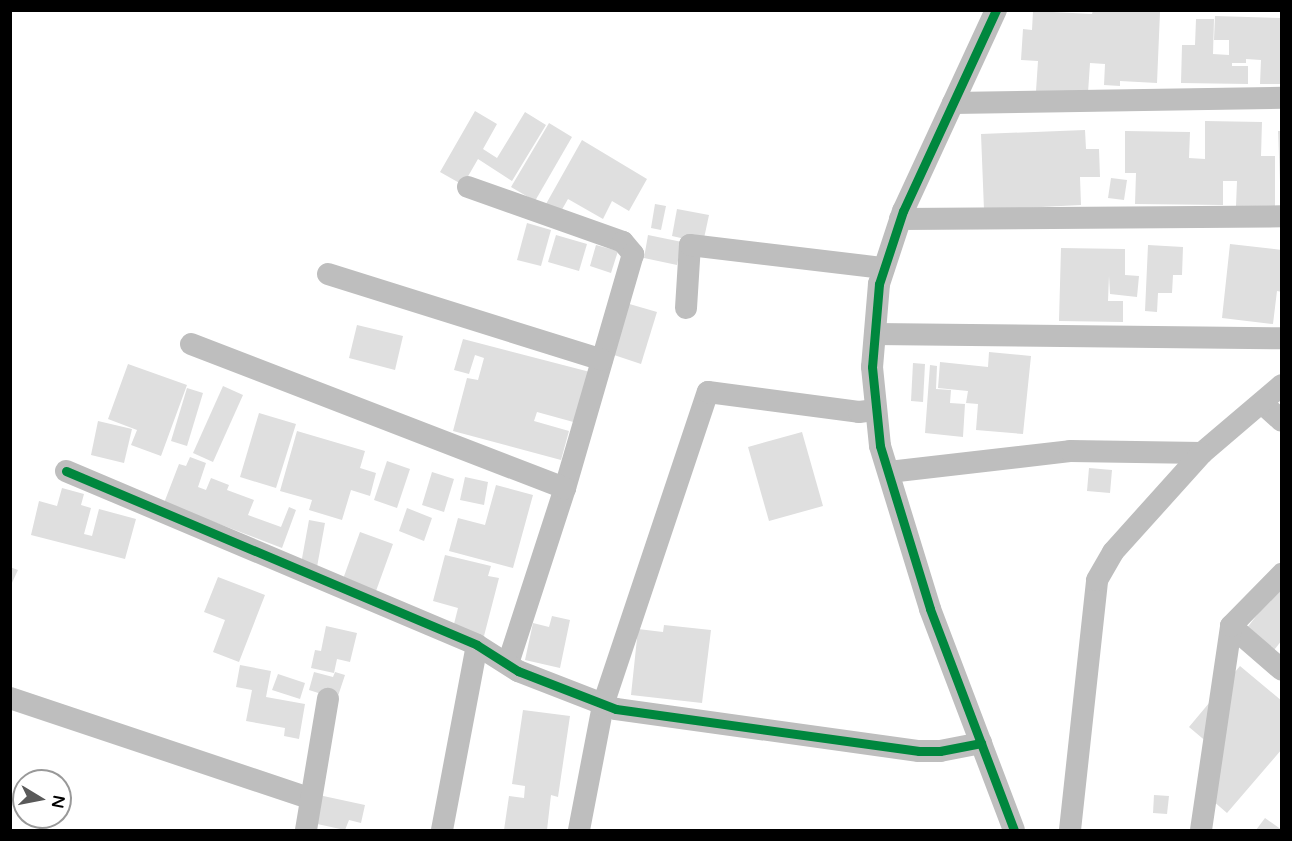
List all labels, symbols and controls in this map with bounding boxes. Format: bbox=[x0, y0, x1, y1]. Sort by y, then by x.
north arrow bbox=[12, 769, 72, 829]
text: N bbox=[47, 794, 69, 810]

